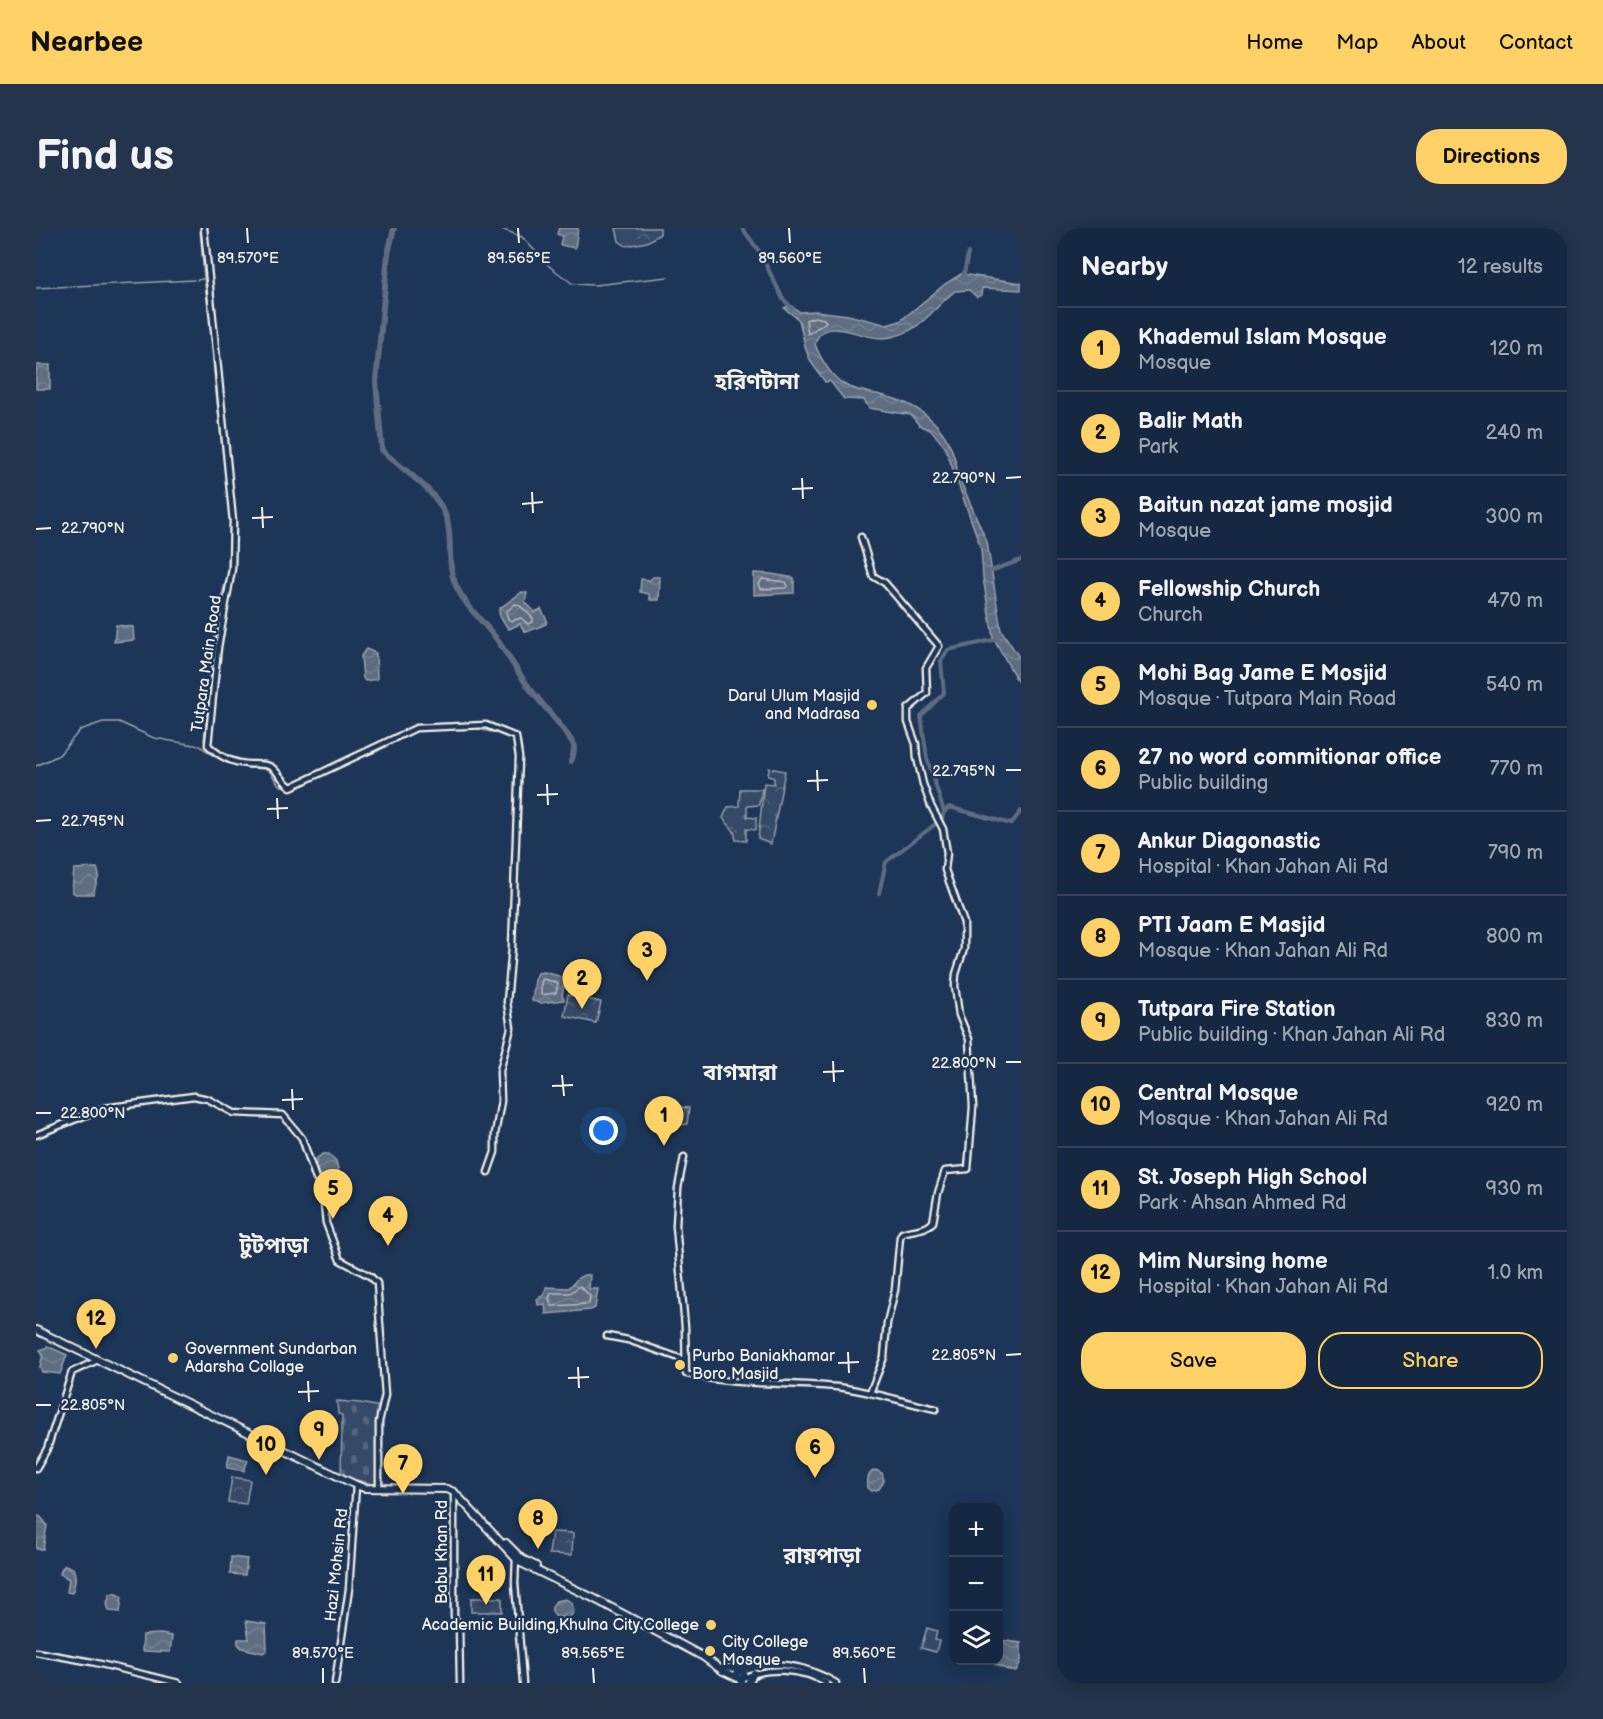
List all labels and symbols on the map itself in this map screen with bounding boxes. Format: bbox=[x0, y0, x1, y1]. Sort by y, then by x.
text: 89.570°E bbox=[217, 249, 279, 268]
text: 89.565°E bbox=[487, 249, 551, 268]
text: 89.560°E bbox=[758, 249, 822, 268]
district label: হরিণটানা bbox=[714, 369, 800, 396]
text: 22.790°N bbox=[932, 469, 996, 488]
text: 22.790°N bbox=[61, 519, 125, 538]
street label: Tutpara Main Road bbox=[188, 594, 226, 734]
place label: Darul Ulum Masjid and Madrasa bbox=[728, 687, 860, 724]
marker: Darul Ulum Masjid and Madrasa bbox=[865, 698, 879, 712]
text: 22.795°N bbox=[932, 762, 996, 781]
text: 22.795°N bbox=[61, 812, 125, 831]
pin: 3 bbox=[628, 932, 666, 981]
pin: 2 bbox=[562, 960, 602, 1009]
text: 22.800°N bbox=[931, 1054, 997, 1073]
district label: বাগমারা bbox=[702, 1060, 778, 1087]
pin: 1 bbox=[644, 1096, 684, 1146]
text: 22.800°N bbox=[60, 1104, 126, 1123]
your location bbox=[589, 1116, 618, 1145]
pin: 5 bbox=[314, 1170, 352, 1219]
pin: 4 bbox=[368, 1196, 408, 1246]
district label: টুটপাড়া bbox=[238, 1233, 309, 1260]
pin: 12 bbox=[76, 1300, 116, 1349]
place label: Government Sundarban Adarsha Collage bbox=[185, 1340, 357, 1377]
text: 22.805°N bbox=[932, 1346, 996, 1365]
place label: Purbo Baniakhamar Boro Masjid bbox=[692, 1347, 835, 1384]
marker: Government Sundarban Adarsha Collage bbox=[166, 1351, 180, 1365]
marker: Purbo Baniakhamar Boro Masjid bbox=[673, 1358, 687, 1372]
text: 22.805°N bbox=[61, 1396, 125, 1415]
pin: 9 bbox=[300, 1410, 338, 1460]
pin: 10 bbox=[246, 1426, 286, 1475]
pin: 6 bbox=[796, 1428, 834, 1478]
pin: 7 bbox=[384, 1444, 422, 1494]
street label: Babu Khan Rd bbox=[433, 1500, 452, 1604]
pin: 8 bbox=[518, 1500, 558, 1549]
street label: Hazi Mohsin Rd bbox=[322, 1507, 352, 1623]
district label: রায়পাড়া bbox=[782, 1543, 862, 1570]
pin: 11 bbox=[466, 1556, 506, 1605]
place label: Academic Building,Khulna City College bbox=[422, 1616, 700, 1635]
marker: Academic Building,Khulna City College bbox=[704, 1618, 718, 1632]
place label: City College Mosque bbox=[722, 1633, 809, 1670]
text: 89.570°E bbox=[292, 1644, 354, 1663]
text: 89.565°E bbox=[561, 1644, 625, 1663]
marker: City College Mosque bbox=[703, 1644, 717, 1658]
text: 89.560°E bbox=[832, 1644, 896, 1663]

